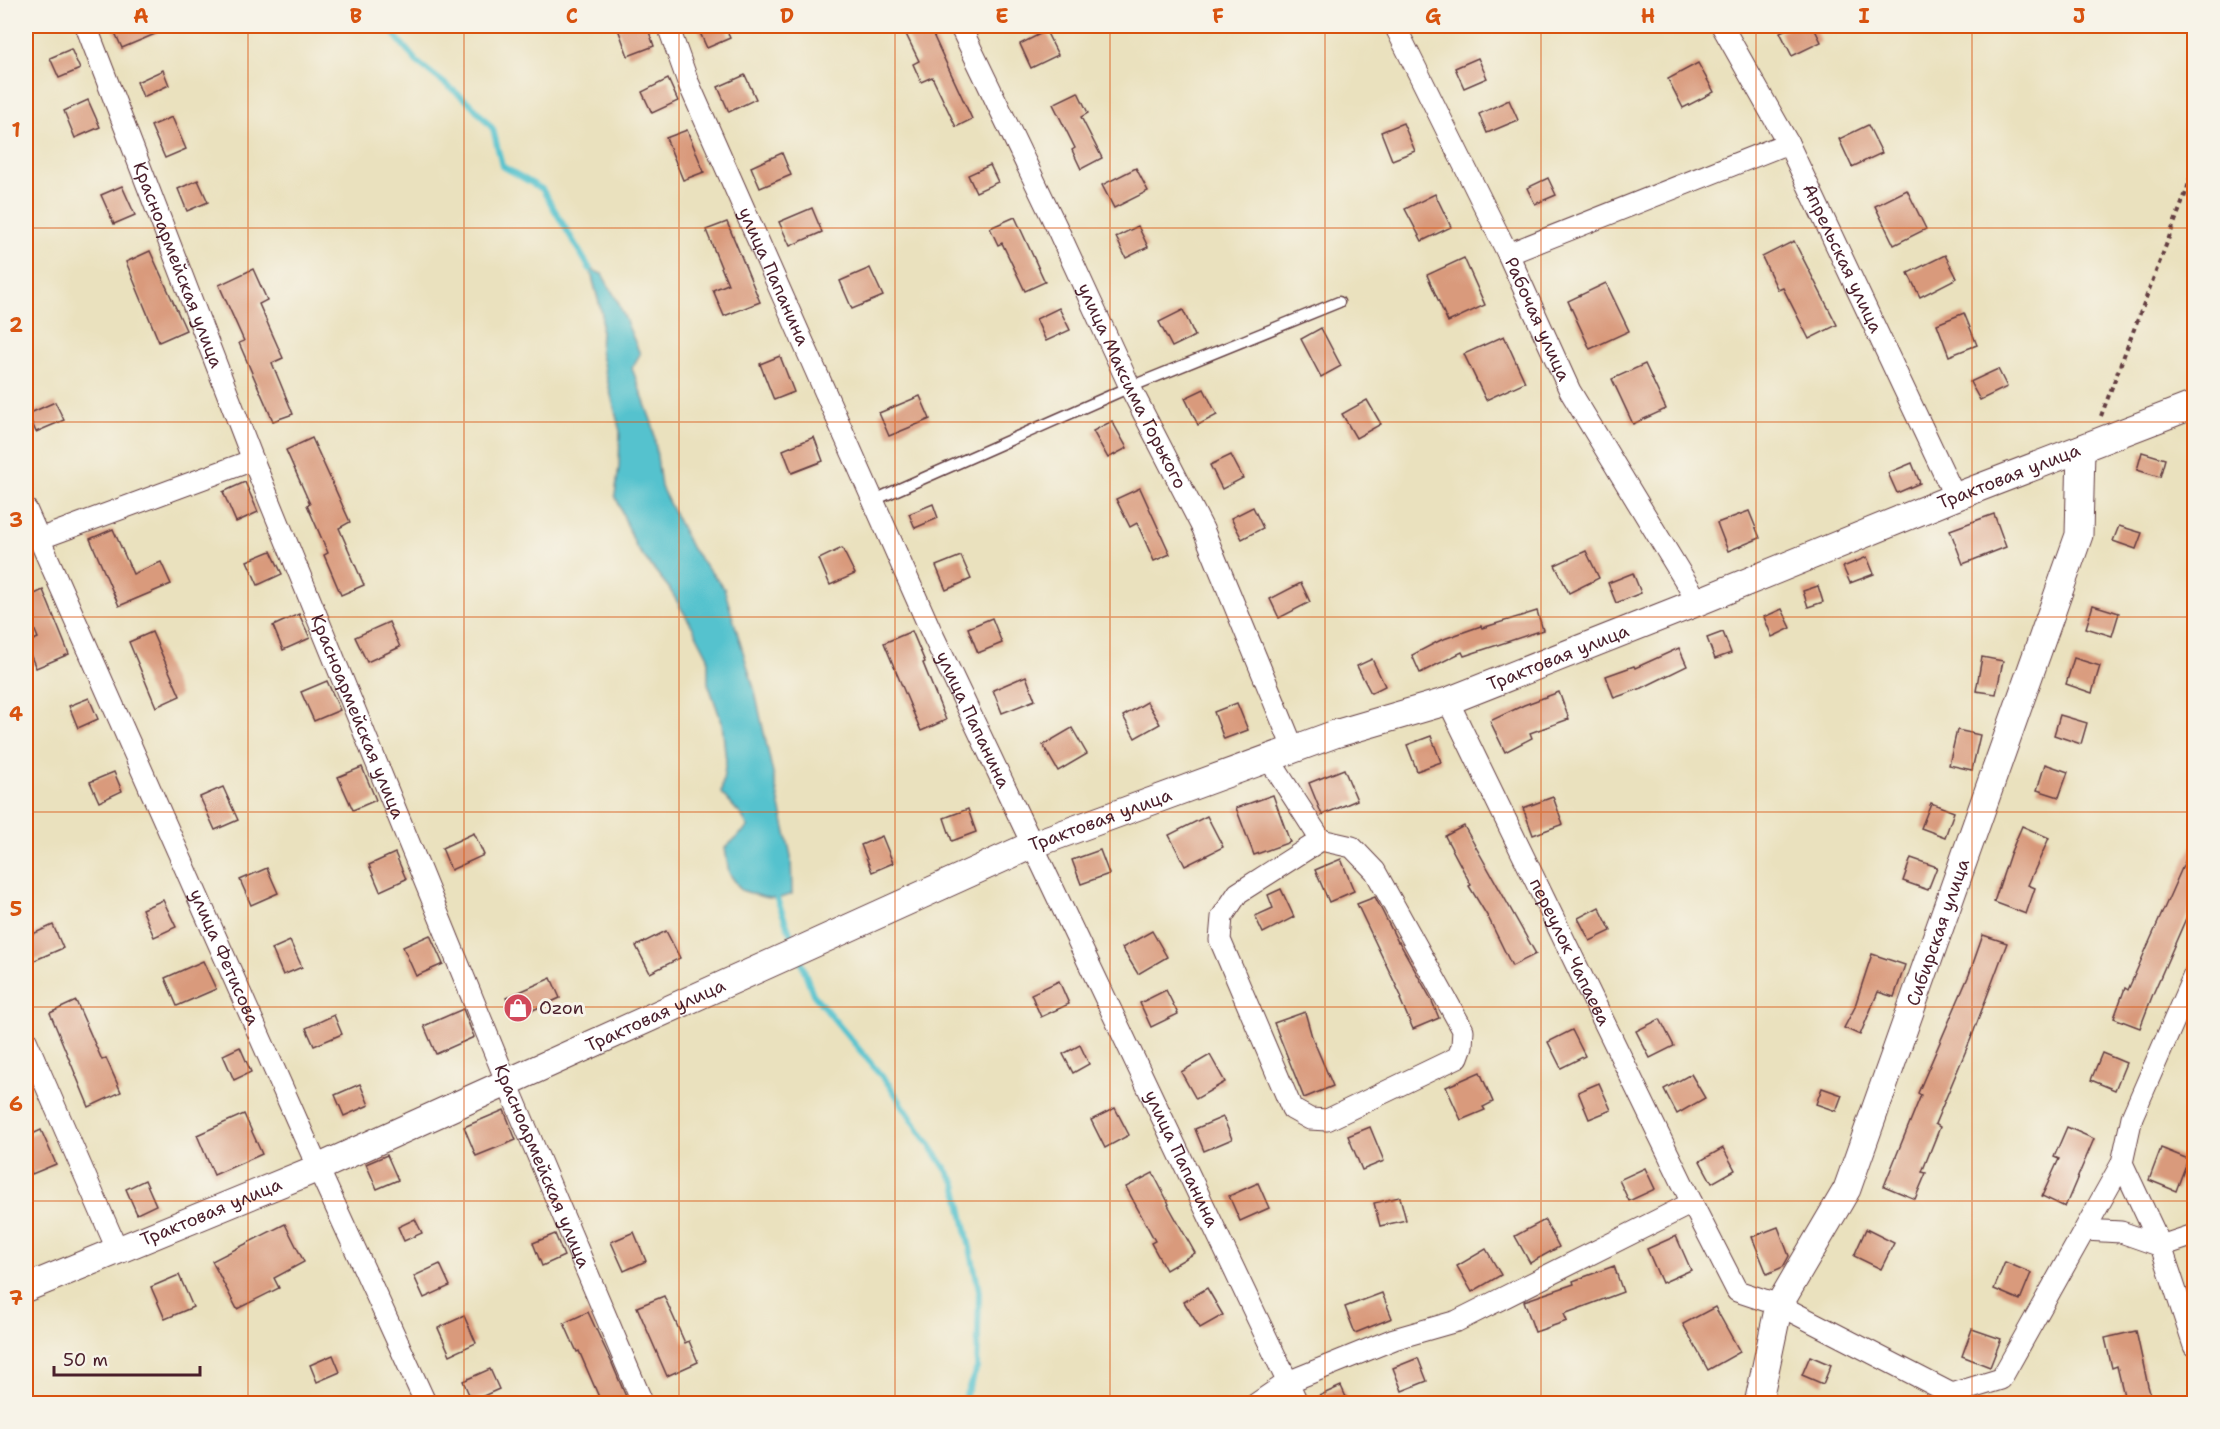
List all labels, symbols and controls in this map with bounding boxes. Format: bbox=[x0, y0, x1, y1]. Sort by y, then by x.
text: A bbox=[133, 3, 149, 29]
text: B bbox=[350, 3, 362, 29]
text: C bbox=[566, 3, 578, 29]
text: D bbox=[780, 3, 794, 29]
text: E bbox=[995, 3, 1009, 29]
text: F bbox=[1212, 3, 1224, 29]
text: G bbox=[1425, 3, 1441, 29]
text: H bbox=[1641, 3, 1655, 29]
text: I bbox=[1858, 3, 1870, 29]
text: J bbox=[2073, 3, 2086, 29]
text: 1 bbox=[11, 117, 21, 143]
street label: Красноармейская улица bbox=[127, 158, 228, 371]
street label: Апрельская улица bbox=[1797, 180, 1888, 337]
street label: улица Папанина bbox=[733, 203, 815, 349]
street label: Рабочая улица bbox=[1499, 253, 1576, 385]
street label: улица Максима Горького bbox=[1072, 279, 1192, 493]
text: 2 bbox=[9, 312, 23, 338]
street label: Трактовая улица bbox=[1934, 438, 2084, 515]
text: 3 bbox=[9, 507, 23, 533]
street label: Красноармейская улица bbox=[305, 611, 410, 822]
street label: Трактовая улица bbox=[1483, 619, 1632, 696]
street label: улица Папанина bbox=[930, 647, 1016, 792]
text: 4 bbox=[9, 701, 23, 727]
street label: Трактовая улица bbox=[1025, 783, 1175, 857]
street label: Сибирская улица bbox=[1901, 855, 1975, 1009]
street label: переулок Чапаева bbox=[1524, 874, 1616, 1030]
street label: улица Фетисова bbox=[184, 885, 265, 1029]
text: 5 bbox=[10, 896, 22, 922]
street label: Трактовая улица bbox=[582, 973, 729, 1057]
shop icon: Ozon bbox=[502, 992, 534, 1024]
place label: Ozon bbox=[539, 996, 584, 1020]
street label: Красноармейская улица bbox=[489, 1061, 596, 1272]
street label: улица Папанина bbox=[1139, 1086, 1224, 1231]
text: 6 bbox=[9, 1091, 23, 1117]
street label: Трактовая улица bbox=[137, 1172, 285, 1252]
text: 7 bbox=[9, 1285, 23, 1311]
scale bar bbox=[54, 1339, 200, 1377]
text: 50 m bbox=[63, 1348, 108, 1372]

